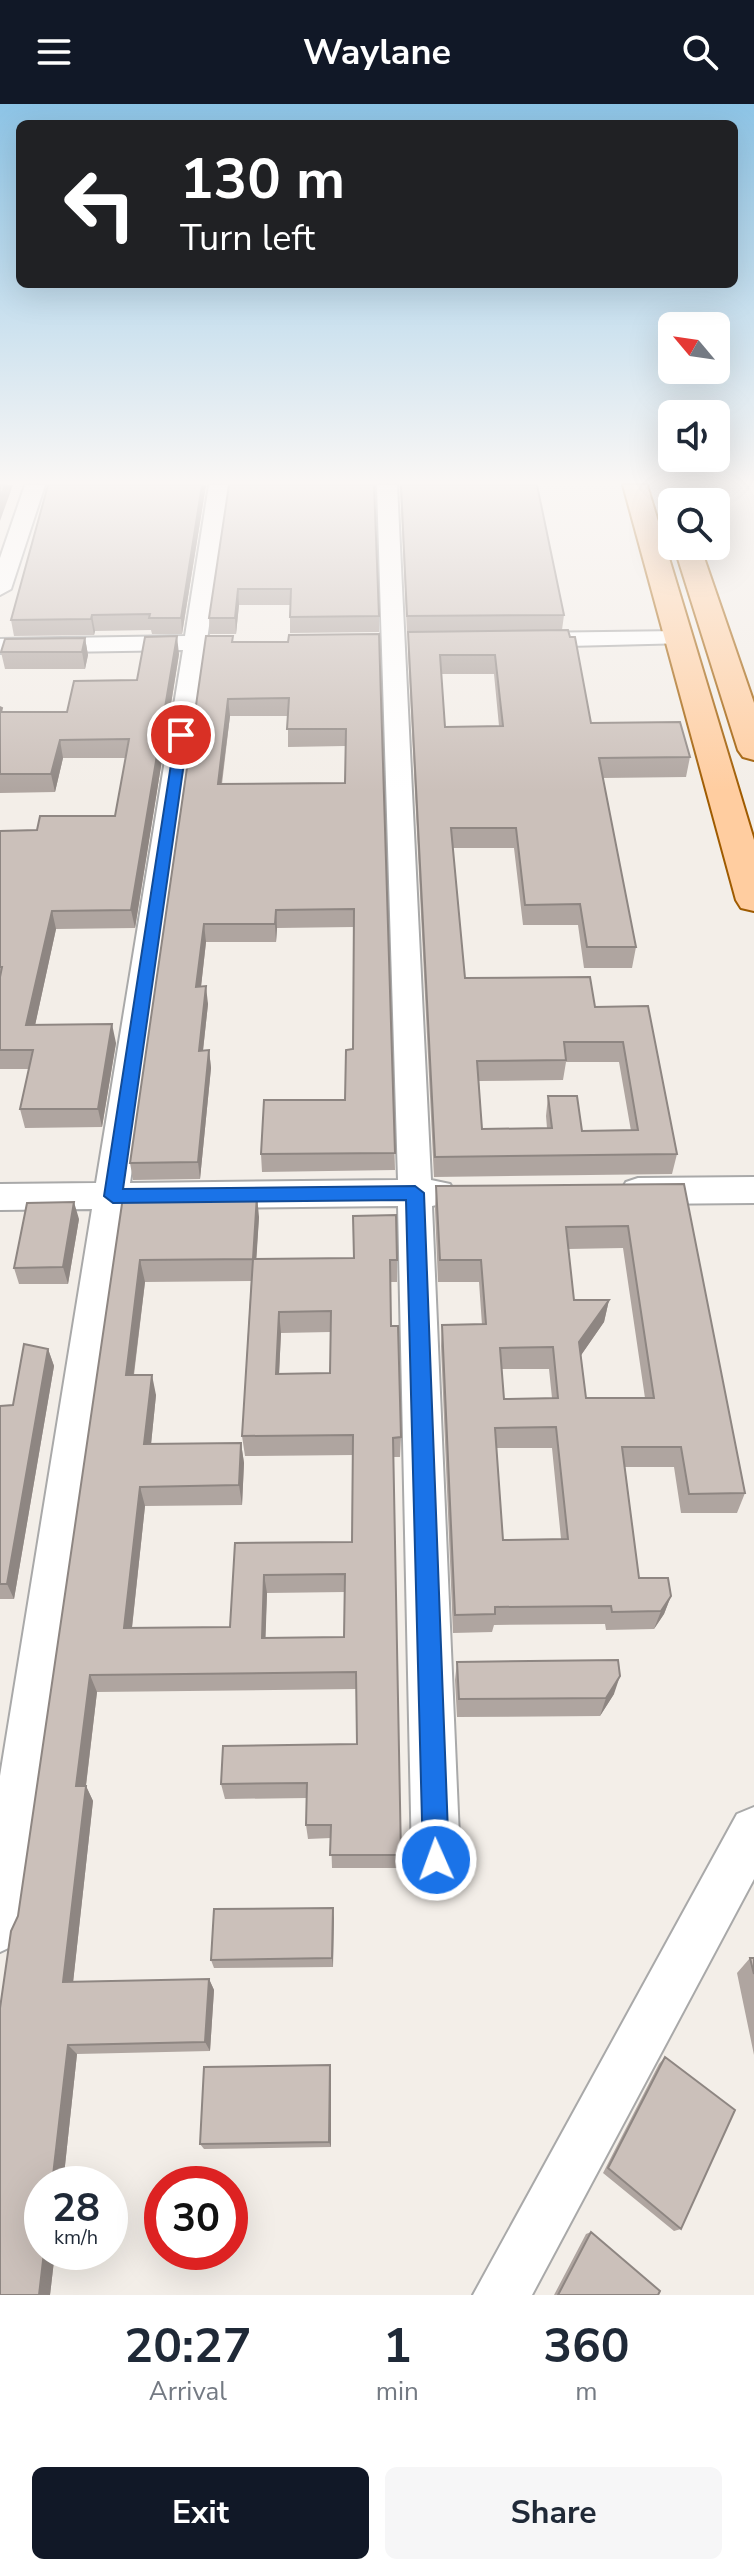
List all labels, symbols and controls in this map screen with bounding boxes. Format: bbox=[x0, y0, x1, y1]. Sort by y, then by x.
text: Waylane bbox=[303, 28, 451, 77]
icon: menu bbox=[32, 30, 76, 74]
icon: search bbox=[678, 30, 722, 74]
text: 130 m bbox=[180, 141, 345, 218]
icon: left bbox=[48, 152, 152, 256]
text: Turn left bbox=[180, 214, 315, 263]
north arrow bbox=[658, 312, 730, 384]
map controls bbox=[658, 312, 730, 560]
button: sound bbox=[658, 400, 730, 472]
button: search bbox=[658, 488, 730, 560]
pin bbox=[147, 701, 215, 769]
icon: arrive bbox=[159, 713, 203, 757]
position arrow bbox=[394, 1818, 478, 1902]
speed limit sign: 30 bbox=[144, 2166, 248, 2270]
text: 28 bbox=[52, 2181, 100, 2235]
text: km/h bbox=[54, 2224, 98, 2251]
text: 20:27 bbox=[124, 2313, 251, 2379]
text: 1 bbox=[383, 2313, 412, 2379]
text: 360 bbox=[543, 2313, 630, 2379]
text: Arrival bbox=[149, 2374, 227, 2409]
text: min bbox=[376, 2374, 419, 2409]
text: m bbox=[575, 2374, 598, 2409]
button: Exit bbox=[32, 2467, 369, 2559]
button: Share bbox=[385, 2467, 722, 2559]

